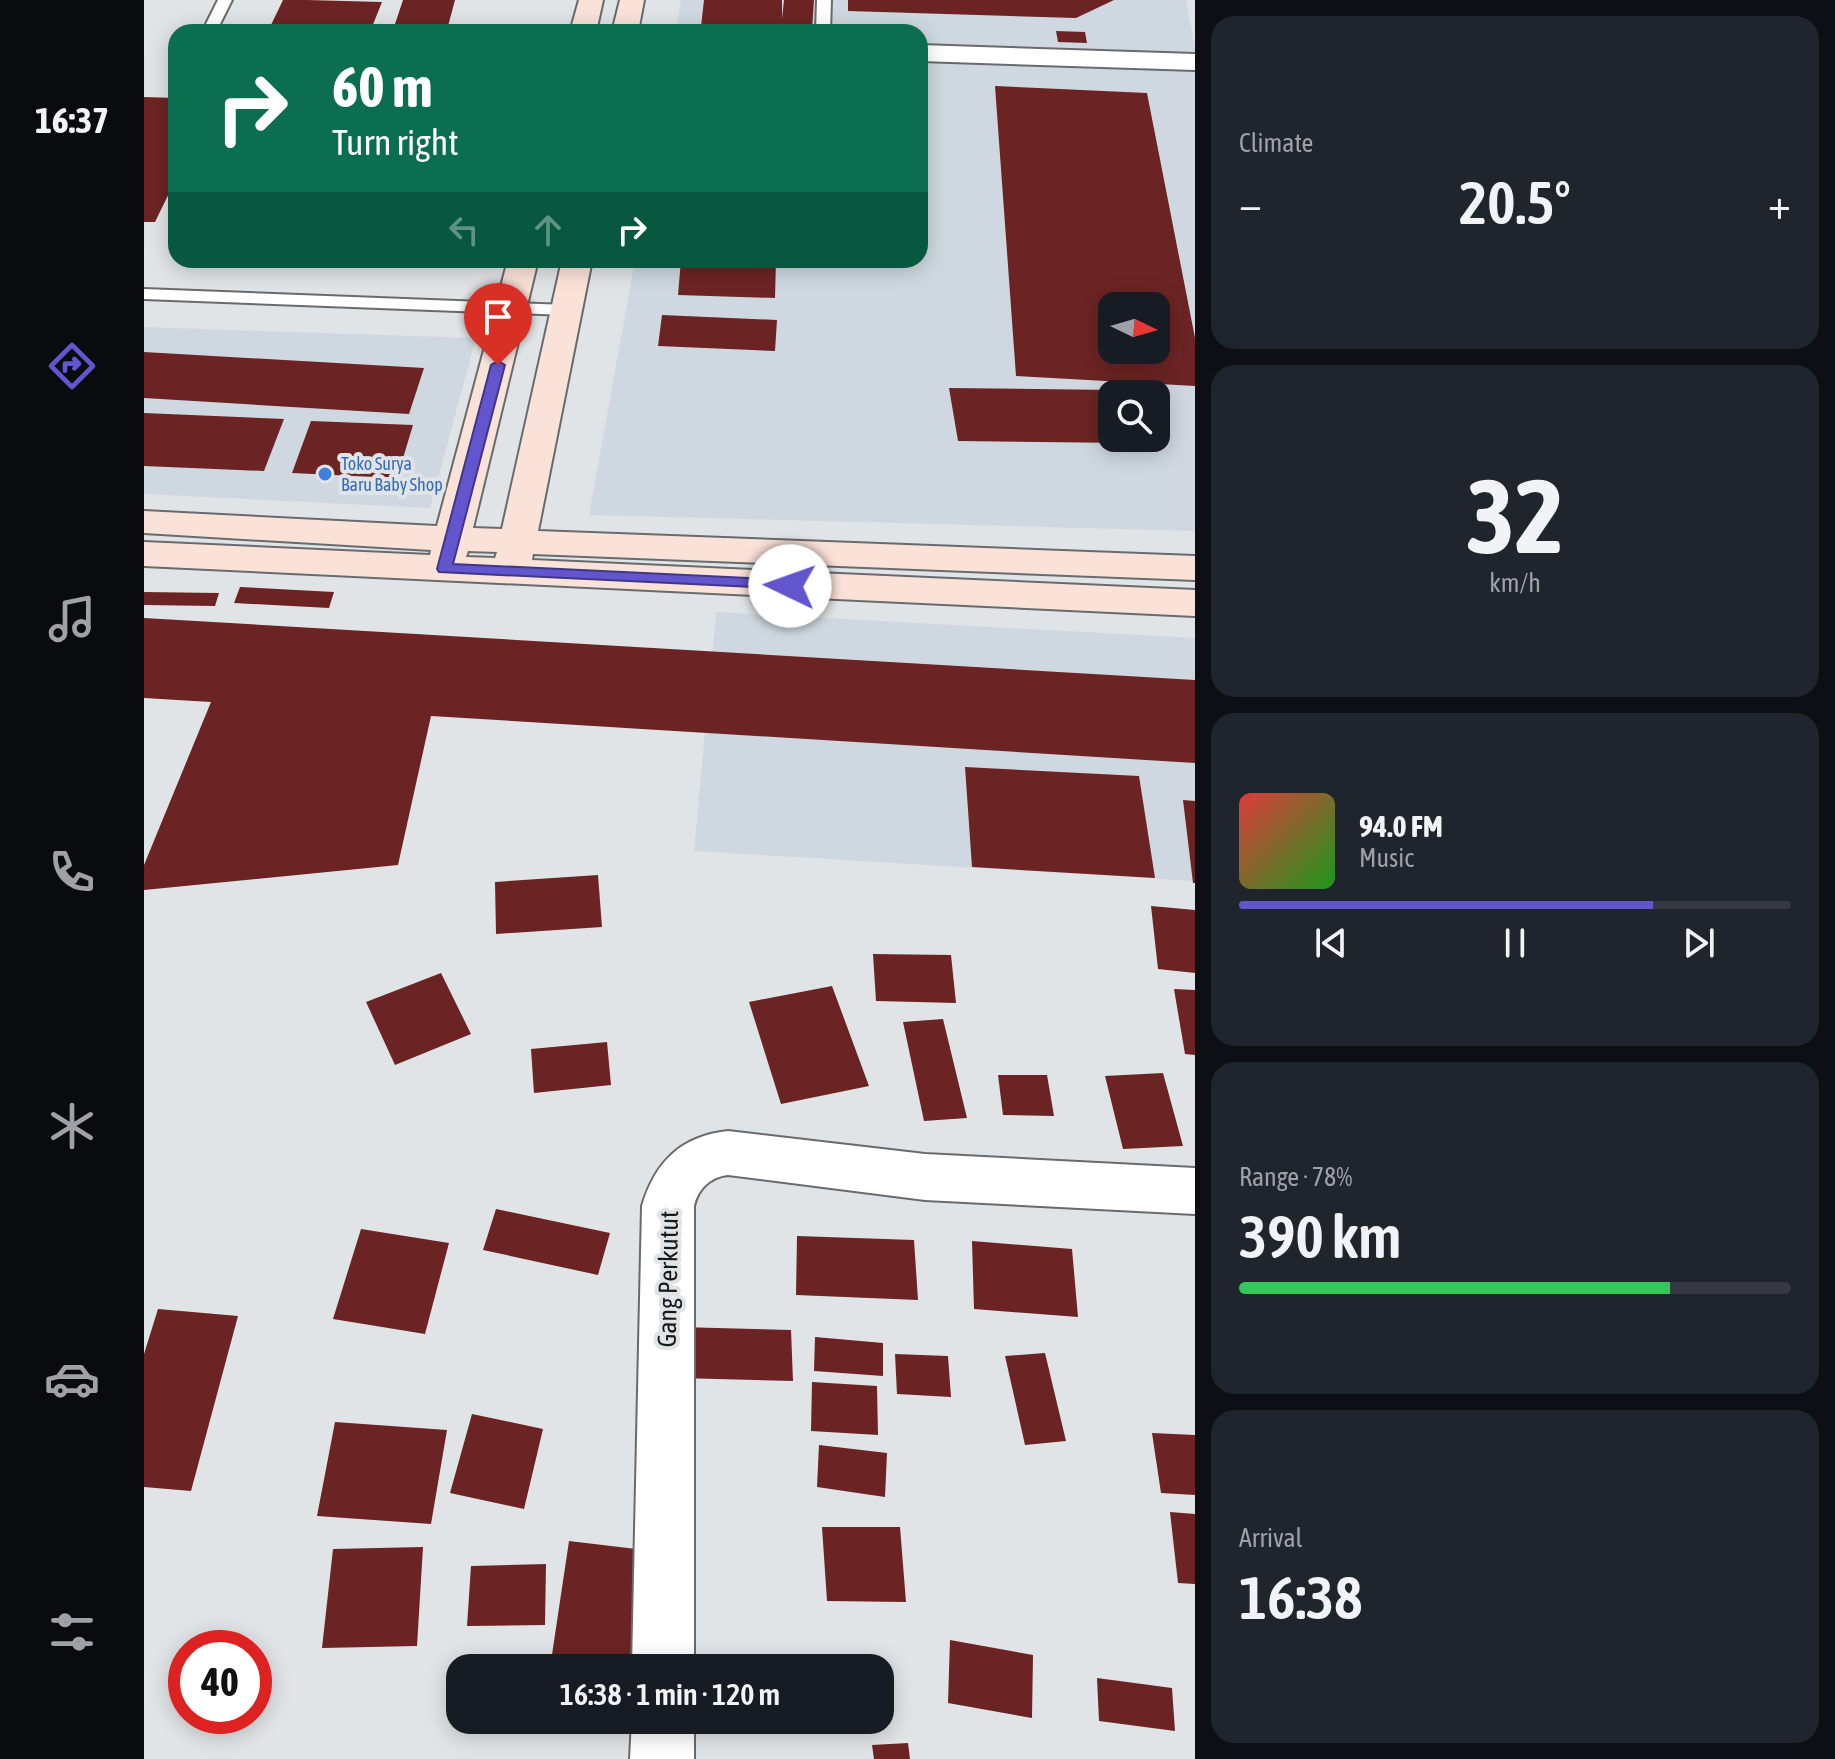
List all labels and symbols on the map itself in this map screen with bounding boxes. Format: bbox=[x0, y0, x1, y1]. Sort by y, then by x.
pin bbox=[464, 283, 532, 365]
north arrow bbox=[1098, 292, 1170, 364]
place label: Toko Surya Baru Baby Shop bbox=[341, 453, 443, 495]
marker: Toko Surya Baru Baby Shop bbox=[316, 465, 334, 483]
position arrow bbox=[748, 544, 832, 628]
street label: Gang Perkutut bbox=[652, 1210, 684, 1348]
speed limit sign: 40 bbox=[168, 1630, 272, 1734]

